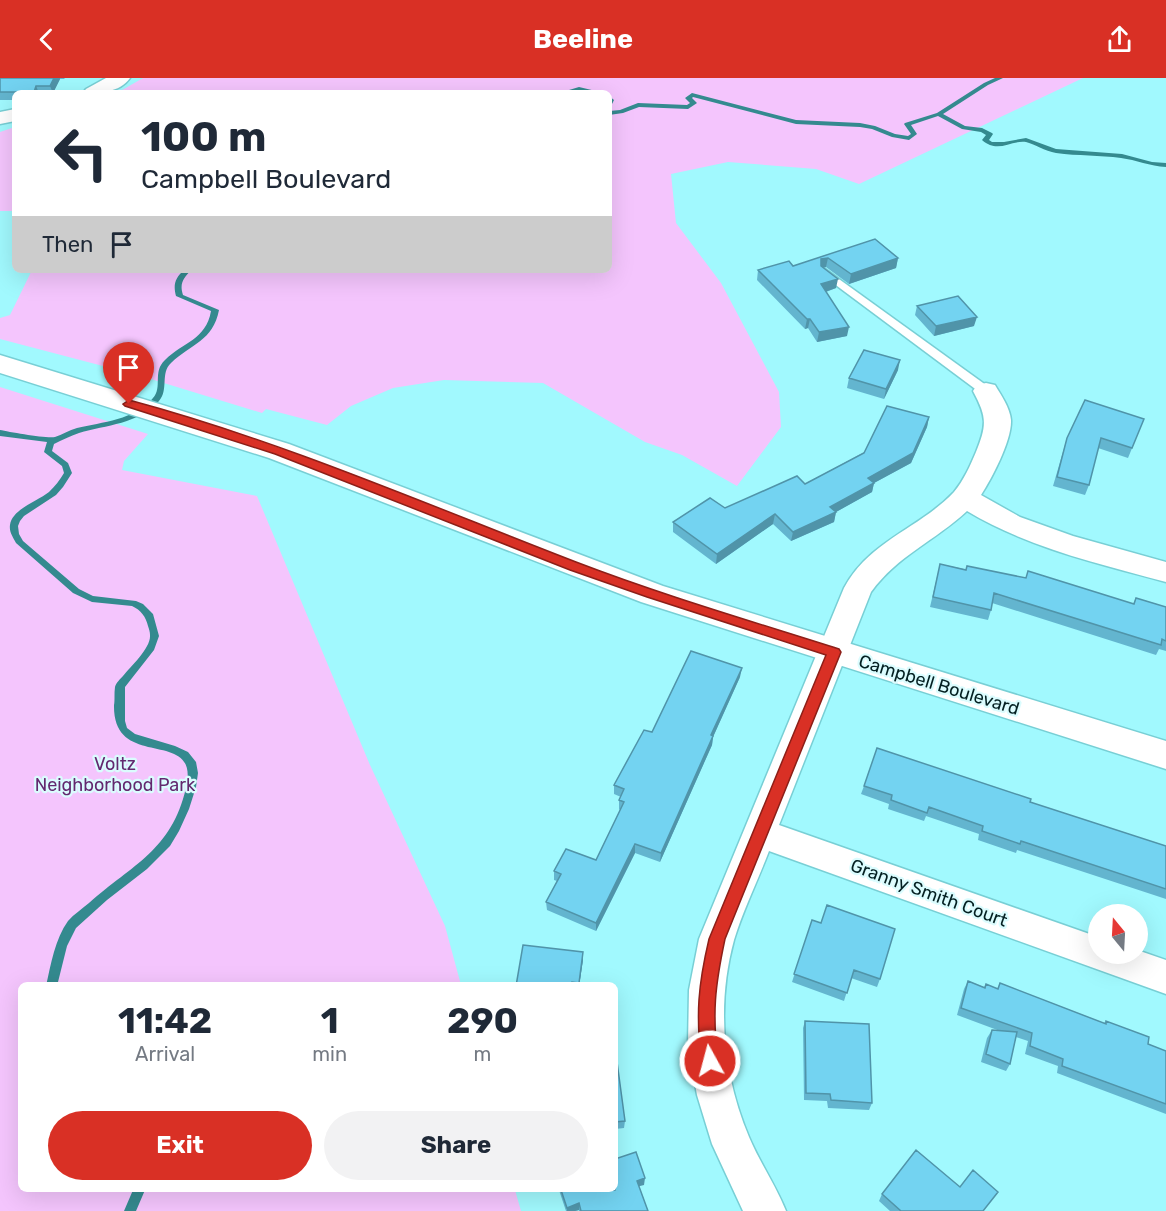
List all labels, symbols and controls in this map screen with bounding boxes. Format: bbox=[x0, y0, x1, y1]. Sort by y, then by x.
icon: back bbox=[30, 23, 63, 56]
text: Beeline bbox=[533, 23, 633, 55]
icon: share bbox=[1103, 23, 1136, 56]
text: 100 m bbox=[141, 112, 266, 162]
icon: left bbox=[42, 114, 120, 192]
text: Campbell Boulevard bbox=[141, 163, 391, 195]
icon: arrive bbox=[105, 228, 138, 261]
text: Then bbox=[42, 231, 93, 258]
pin bbox=[103, 342, 154, 404]
icon: arrive bbox=[112, 351, 145, 384]
street label: Campbell Boulevard bbox=[856, 650, 1022, 720]
park label: Voltz Neighborhood Park bbox=[35, 753, 196, 796]
street label: Granny Smith Court bbox=[848, 854, 1010, 932]
north arrow bbox=[1088, 904, 1148, 964]
map controls bbox=[1088, 904, 1148, 964]
text: 11:42 bbox=[118, 999, 212, 1042]
text: 1 bbox=[321, 999, 339, 1042]
text: 290 bbox=[447, 999, 518, 1042]
position arrow bbox=[678, 1029, 742, 1093]
text: Arrival bbox=[135, 1042, 195, 1066]
text: min bbox=[312, 1042, 347, 1066]
text: m bbox=[474, 1042, 491, 1066]
button: Exit bbox=[48, 1111, 312, 1180]
button: Share bbox=[324, 1111, 588, 1180]

